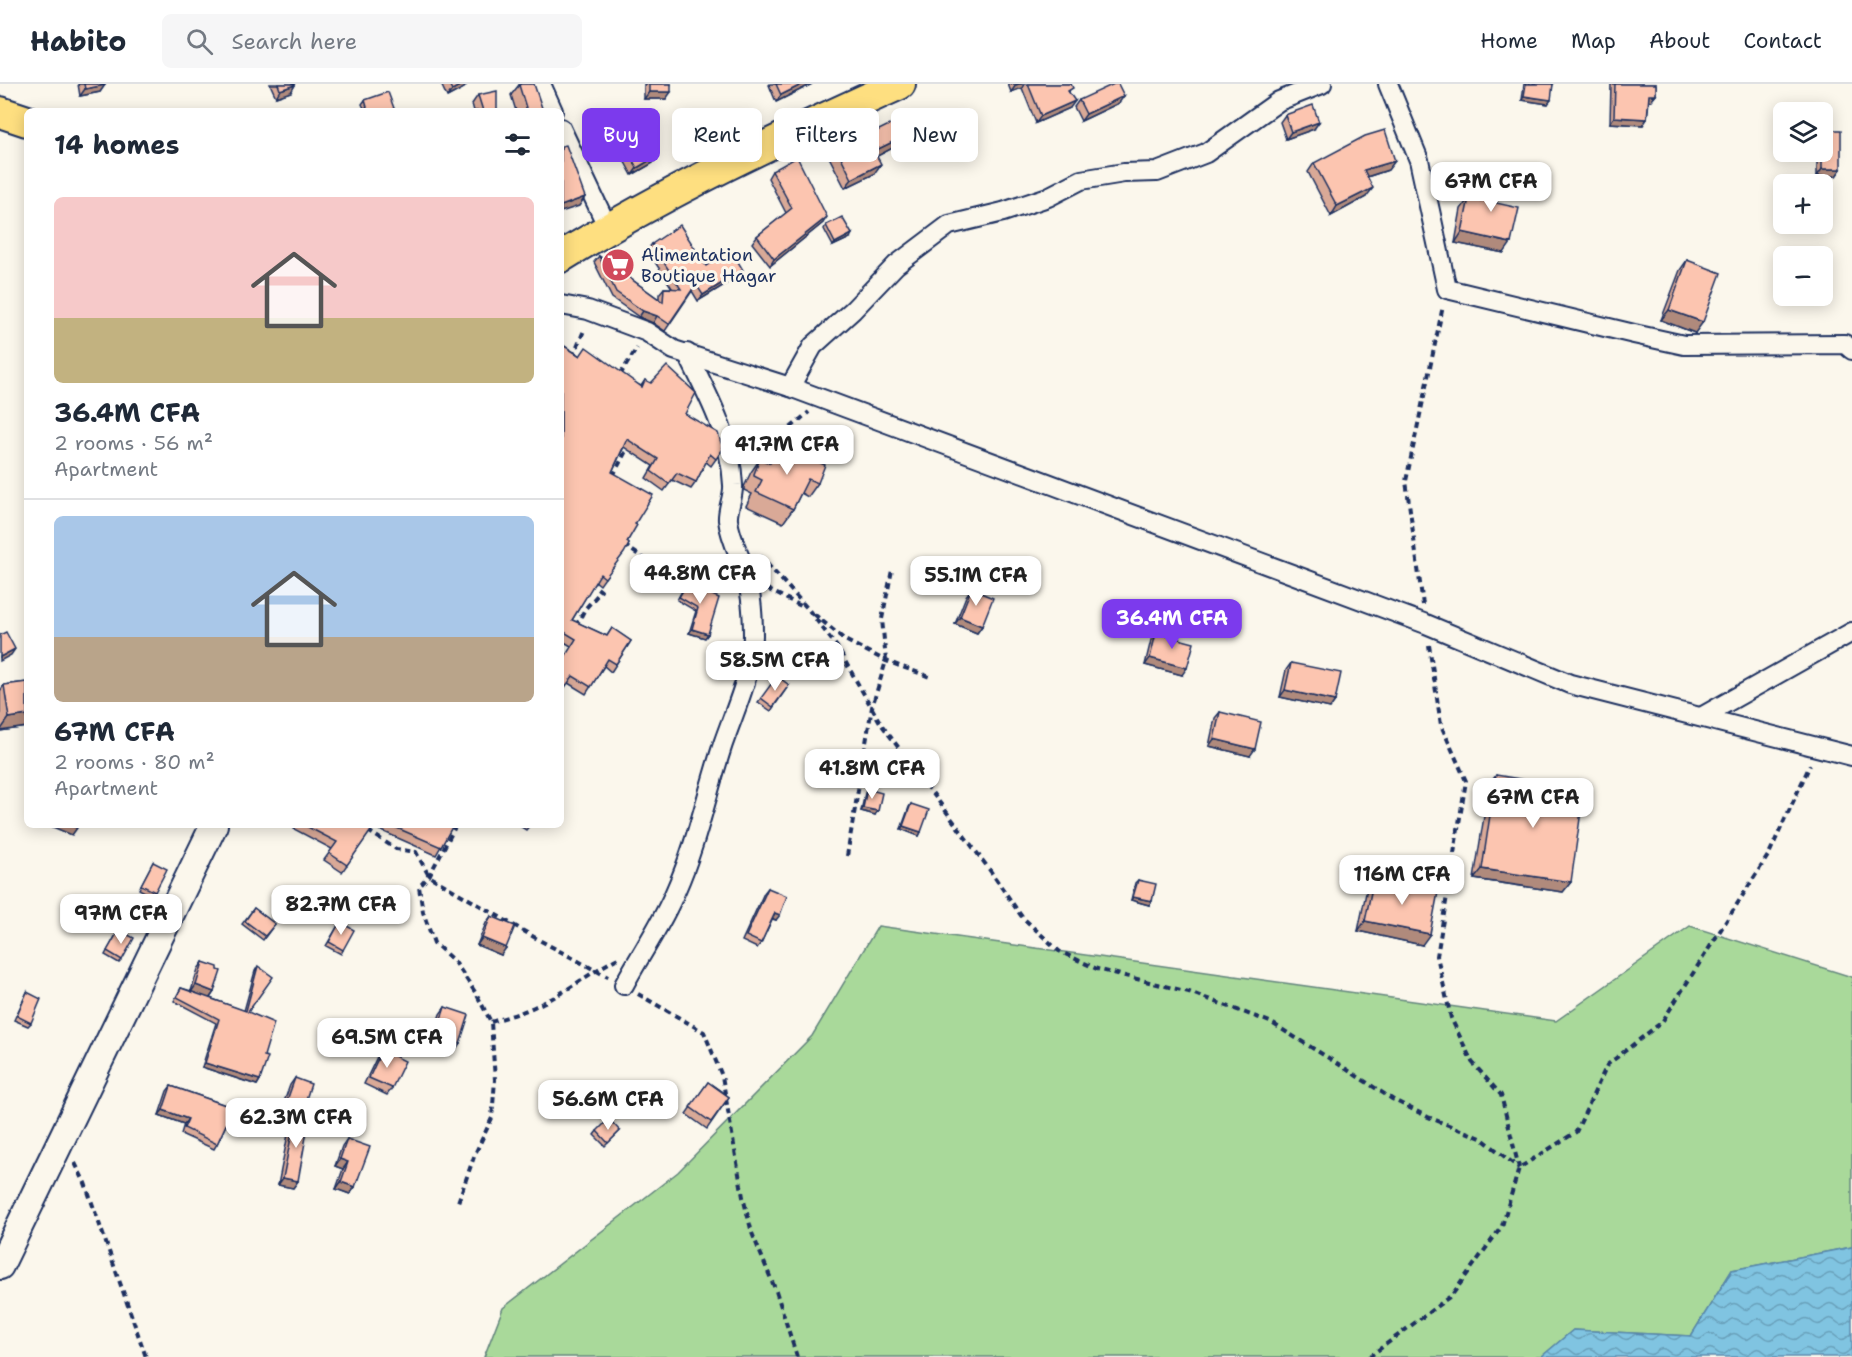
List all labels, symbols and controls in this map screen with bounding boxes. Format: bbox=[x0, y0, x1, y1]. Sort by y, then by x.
search box bbox=[162, 14, 582, 68]
text: Habito bbox=[30, 22, 126, 60]
icon: search bbox=[183, 25, 216, 58]
text: Search here bbox=[231, 27, 357, 56]
text: Home bbox=[1480, 27, 1538, 55]
text: Map bbox=[1571, 27, 1616, 55]
text: About bbox=[1649, 27, 1710, 55]
text: Contact bbox=[1743, 27, 1822, 55]
map controls bbox=[1773, 102, 1833, 306]
button: layers bbox=[1773, 102, 1833, 162]
chip: Buy bbox=[582, 108, 660, 162]
chip: Rent bbox=[672, 108, 762, 162]
chip: Filters bbox=[774, 108, 879, 162]
chip: New bbox=[891, 108, 978, 162]
text: 14 homes bbox=[54, 127, 180, 162]
icon: filters bbox=[501, 128, 534, 161]
pin: 67M CFA bbox=[1436, 162, 1546, 213]
text: 67M CFA bbox=[1445, 168, 1537, 194]
button: + bbox=[1773, 174, 1833, 234]
icon: home bbox=[240, 236, 348, 344]
place label: Alimentation Boutique Hagar bbox=[641, 243, 777, 288]
button: − bbox=[1773, 246, 1833, 306]
supermarket icon: Alimentation Boutique Hagar bbox=[600, 247, 636, 283]
text: 36.4M CFA bbox=[54, 395, 200, 430]
pin: 41.7M CFA bbox=[718, 425, 856, 476]
text: 2 rooms · 56 m² bbox=[54, 430, 213, 456]
text: 41.7M CFA bbox=[735, 431, 839, 457]
text: Apartment bbox=[54, 456, 158, 482]
pin: 44.8M CFA bbox=[631, 554, 769, 605]
icon: home bbox=[240, 555, 348, 663]
pin: 55.1M CFA bbox=[907, 556, 1045, 607]
text: 44.8M CFA bbox=[644, 560, 756, 586]
text: 55.1M CFA bbox=[924, 562, 1028, 588]
pin: 36.4M CFA bbox=[1103, 599, 1241, 650]
text: 36.4M CFA bbox=[1116, 605, 1228, 631]
pin: 58.5M CFA bbox=[706, 641, 844, 692]
text: 58.5M CFA bbox=[720, 647, 830, 673]
text: 67M CFA bbox=[54, 714, 175, 749]
text: 2 rooms · 80 m² bbox=[54, 749, 215, 775]
pin: 41.8M CFA bbox=[803, 749, 941, 800]
text: 41.8M CFA bbox=[819, 755, 925, 781]
text: Apartment bbox=[54, 775, 158, 801]
pin: 67M CFA bbox=[1478, 778, 1588, 829]
text: 67M CFA bbox=[1487, 784, 1579, 810]
pin: 116M CFA bbox=[1340, 855, 1464, 906]
text: 116M CFA bbox=[1353, 861, 1451, 887]
pin: 82.7M CFA bbox=[272, 885, 410, 936]
text: 82.7M CFA bbox=[285, 891, 397, 917]
pin: 97M CFA bbox=[66, 894, 176, 945]
text: 97M CFA bbox=[74, 900, 168, 926]
pin: 69.5M CFA bbox=[318, 1018, 456, 1069]
text: 69.5M CFA bbox=[331, 1024, 443, 1050]
pin: 56.6M CFA bbox=[539, 1080, 677, 1131]
text: 56.6M CFA bbox=[552, 1086, 664, 1112]
pin: 62.3M CFA bbox=[227, 1098, 365, 1149]
text: 62.3M CFA bbox=[240, 1104, 352, 1130]

